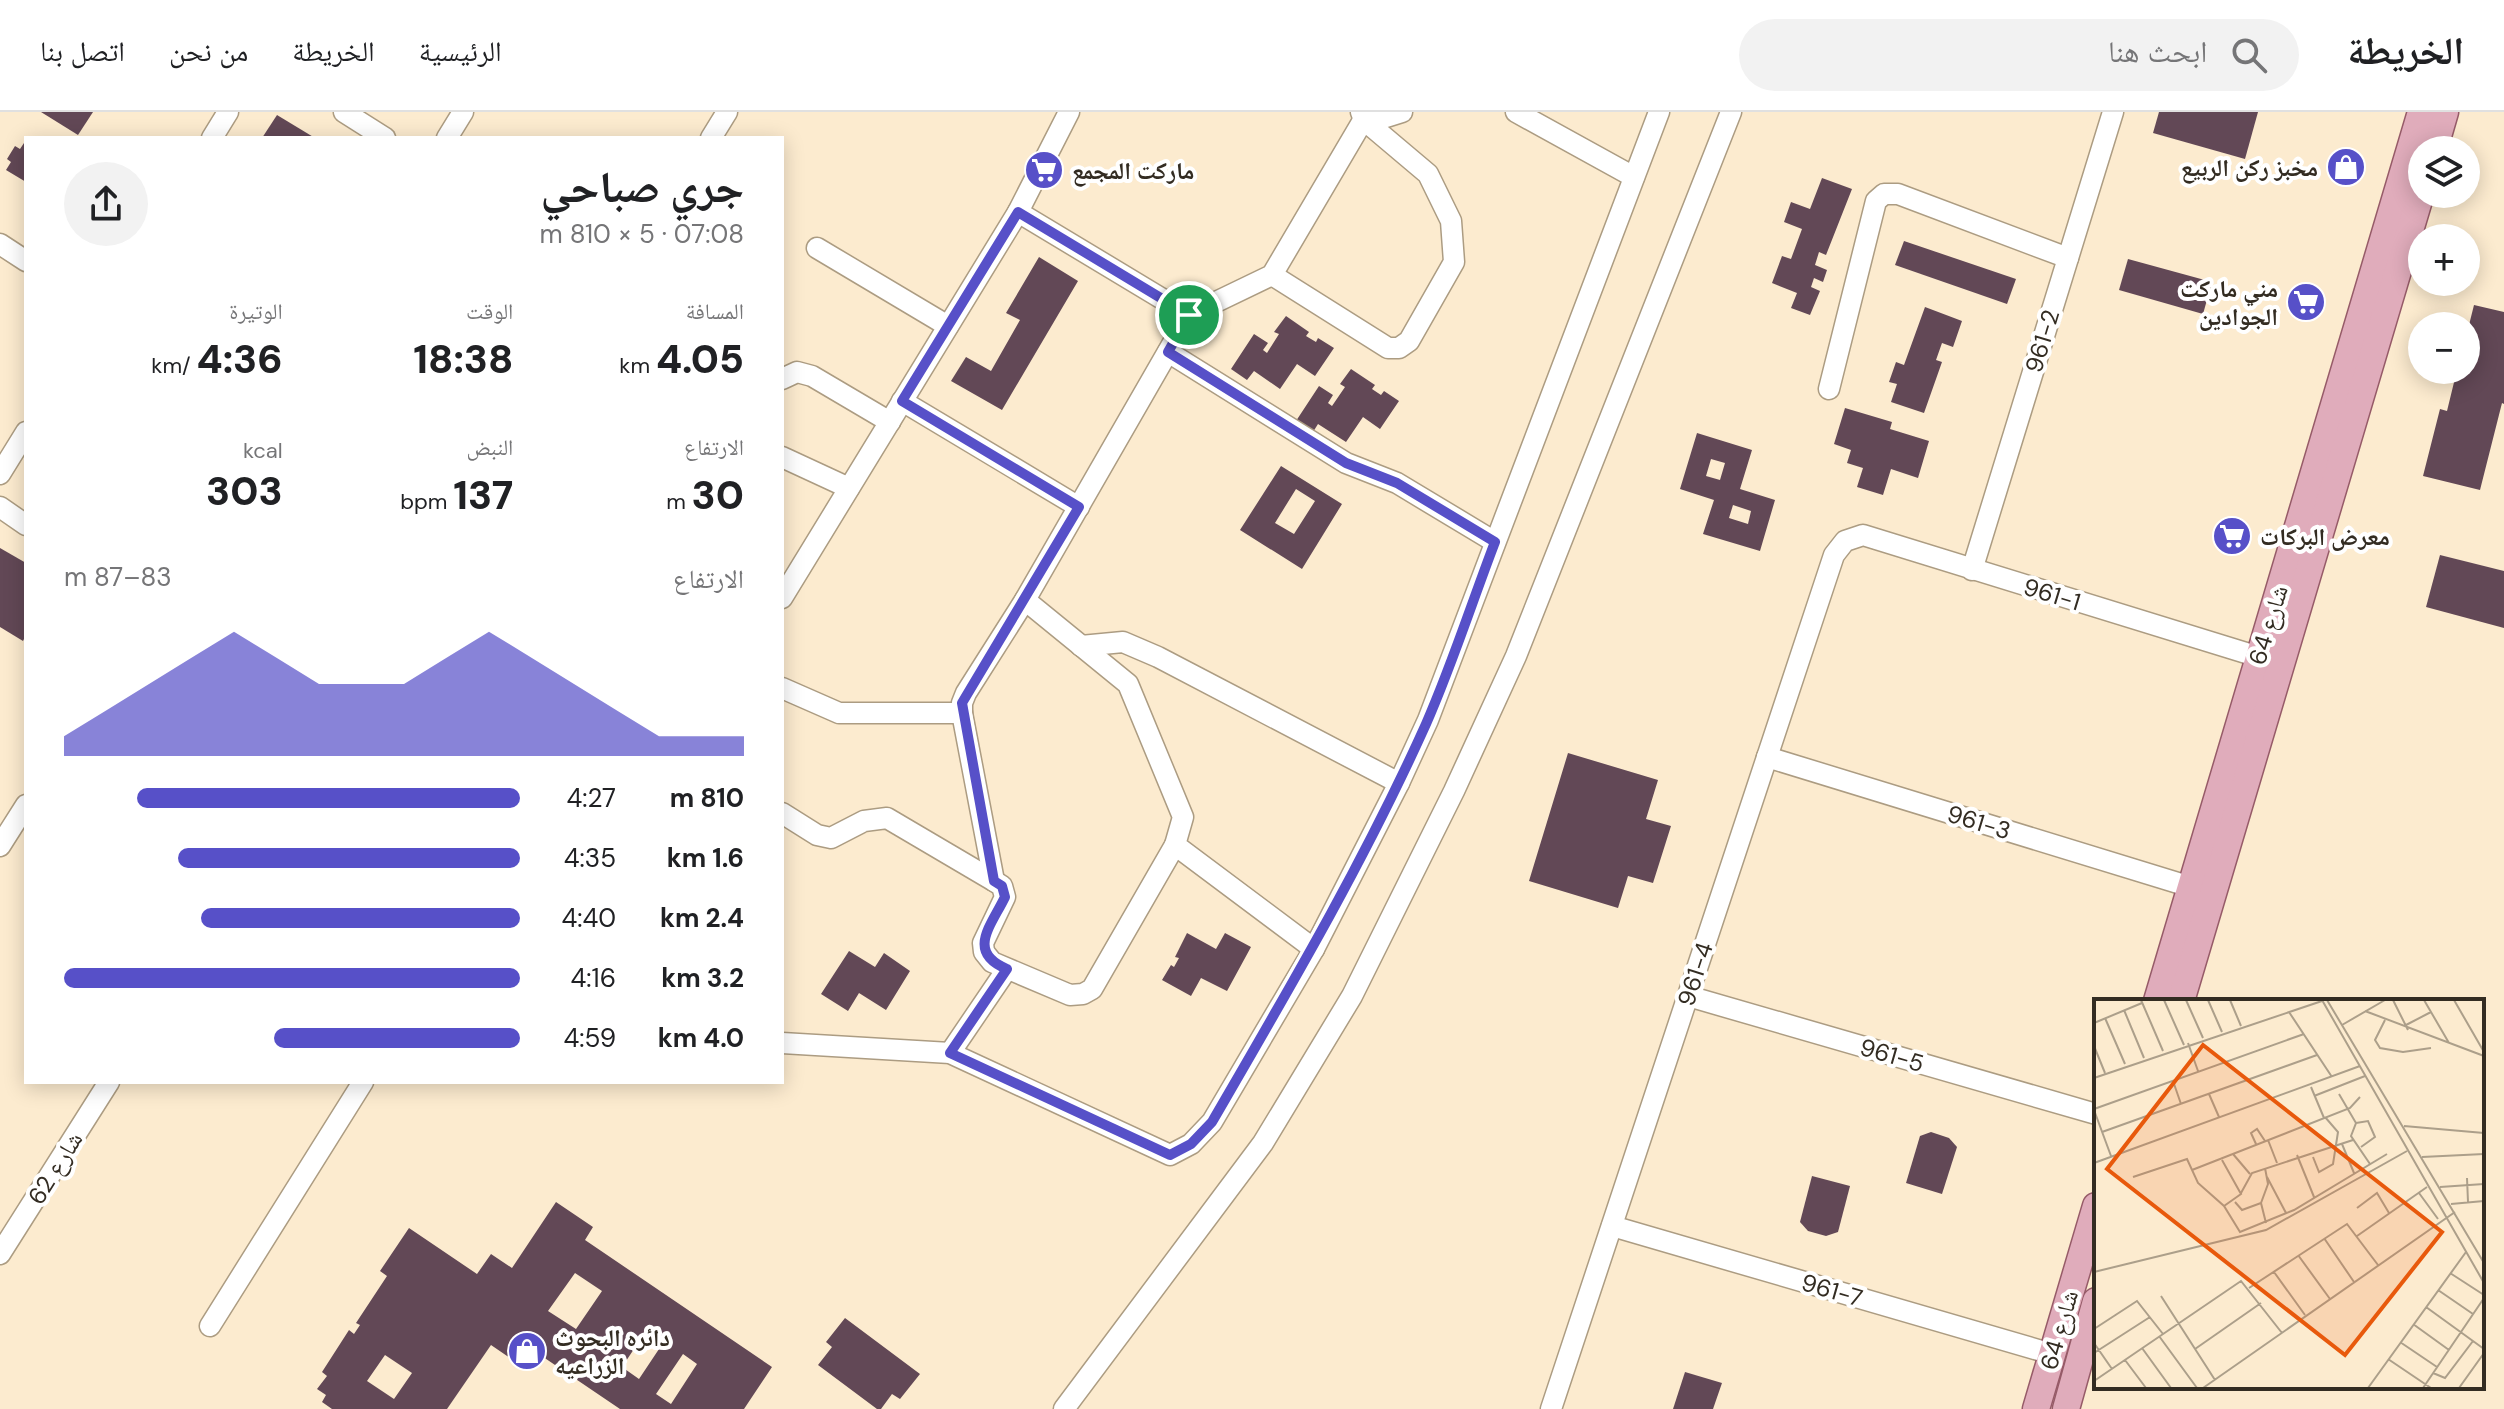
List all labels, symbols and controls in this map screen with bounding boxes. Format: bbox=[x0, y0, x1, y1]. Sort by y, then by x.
search box bbox=[1739, 19, 2299, 91]
text: الخريطة bbox=[2347, 26, 2464, 76]
text: ابحث هنا bbox=[2108, 32, 2207, 71]
text: اتصل بنا bbox=[40, 33, 125, 70]
text: من نحن bbox=[169, 33, 248, 70]
text: الخريطة bbox=[292, 33, 375, 70]
text: الرئيسية bbox=[419, 33, 502, 70]
icon: search bbox=[2227, 33, 2271, 77]
map controls bbox=[2408, 136, 2480, 384]
button: layers bbox=[2408, 136, 2480, 208]
shop icon: مخبز ركن الربيع bbox=[2325, 146, 2367, 188]
supermarket icon: ماركت المجمع bbox=[1023, 149, 1065, 191]
place label: مخبز ركن الربيع bbox=[2181, 152, 2318, 184]
place label: ماركت المجمع bbox=[1072, 155, 1194, 187]
text: جري صباحي bbox=[540, 158, 744, 216]
button: share bbox=[64, 162, 148, 246]
text: 07:08 · 5 × 810 m bbox=[540, 217, 744, 251]
button: + bbox=[2408, 224, 2480, 296]
place label: مني ماركت الجوادين bbox=[2180, 273, 2278, 332]
pin bbox=[1155, 281, 1223, 349]
supermarket icon: مني ماركت الجوادين bbox=[2285, 281, 2327, 323]
icon: arrive bbox=[1167, 293, 1211, 337]
text: الوتيرة bbox=[229, 297, 283, 326]
text: الوقت bbox=[466, 297, 513, 326]
text: المسافة bbox=[686, 297, 744, 326]
street label: 961-2 bbox=[2018, 306, 2066, 376]
button: − bbox=[2408, 312, 2480, 384]
text: 4:36 bbox=[197, 333, 283, 385]
text: 18:38 bbox=[413, 333, 513, 385]
text: 4.05 bbox=[656, 333, 744, 385]
text: /km bbox=[151, 351, 197, 380]
text: km bbox=[619, 351, 656, 380]
text: النبض bbox=[466, 433, 513, 462]
text: الارتفاع bbox=[684, 433, 744, 462]
text: kcal bbox=[243, 436, 283, 465]
text: 303 bbox=[206, 465, 283, 517]
text: 137 bbox=[453, 469, 513, 521]
text: 30 bbox=[692, 469, 744, 521]
text: bpm bbox=[400, 487, 453, 516]
text: m bbox=[666, 487, 692, 516]
supermarket icon: معرض البركات bbox=[2211, 515, 2253, 557]
place label: معرض البركات bbox=[2260, 521, 2390, 552]
text: 83–87 m bbox=[64, 560, 172, 594]
text: الارتفاع bbox=[673, 562, 744, 596]
street label: 961-1 bbox=[2020, 571, 2084, 617]
street label: شارع 64 bbox=[2241, 581, 2295, 669]
text: 4:27 bbox=[567, 781, 616, 815]
text: 810 m bbox=[670, 781, 744, 815]
street label: 961-3 bbox=[1943, 798, 2015, 846]
text: 4:35 bbox=[564, 841, 616, 875]
text: 1.6 km bbox=[667, 841, 744, 875]
text: 4:40 bbox=[561, 901, 616, 935]
text: 2.4 km bbox=[660, 901, 744, 935]
street label: 961-4 bbox=[1670, 938, 1720, 1010]
text: 4:16 bbox=[571, 961, 616, 995]
text: 3.2 km bbox=[661, 961, 744, 995]
inset map bbox=[2094, 999, 2484, 1389]
text: 4:59 bbox=[564, 1021, 616, 1055]
text: 4.0 km bbox=[658, 1021, 744, 1055]
street label: 961-5 bbox=[1856, 1031, 1928, 1079]
street label: شارع 62 bbox=[21, 1126, 89, 1210]
street label: 961-7 bbox=[1798, 1267, 1866, 1313]
street label: شارع 64 bbox=[2033, 1286, 2085, 1374]
place label: دائره البحوث الزراعيه bbox=[555, 1322, 670, 1381]
shop icon: دائره البحوث الزراعيه bbox=[506, 1330, 548, 1372]

